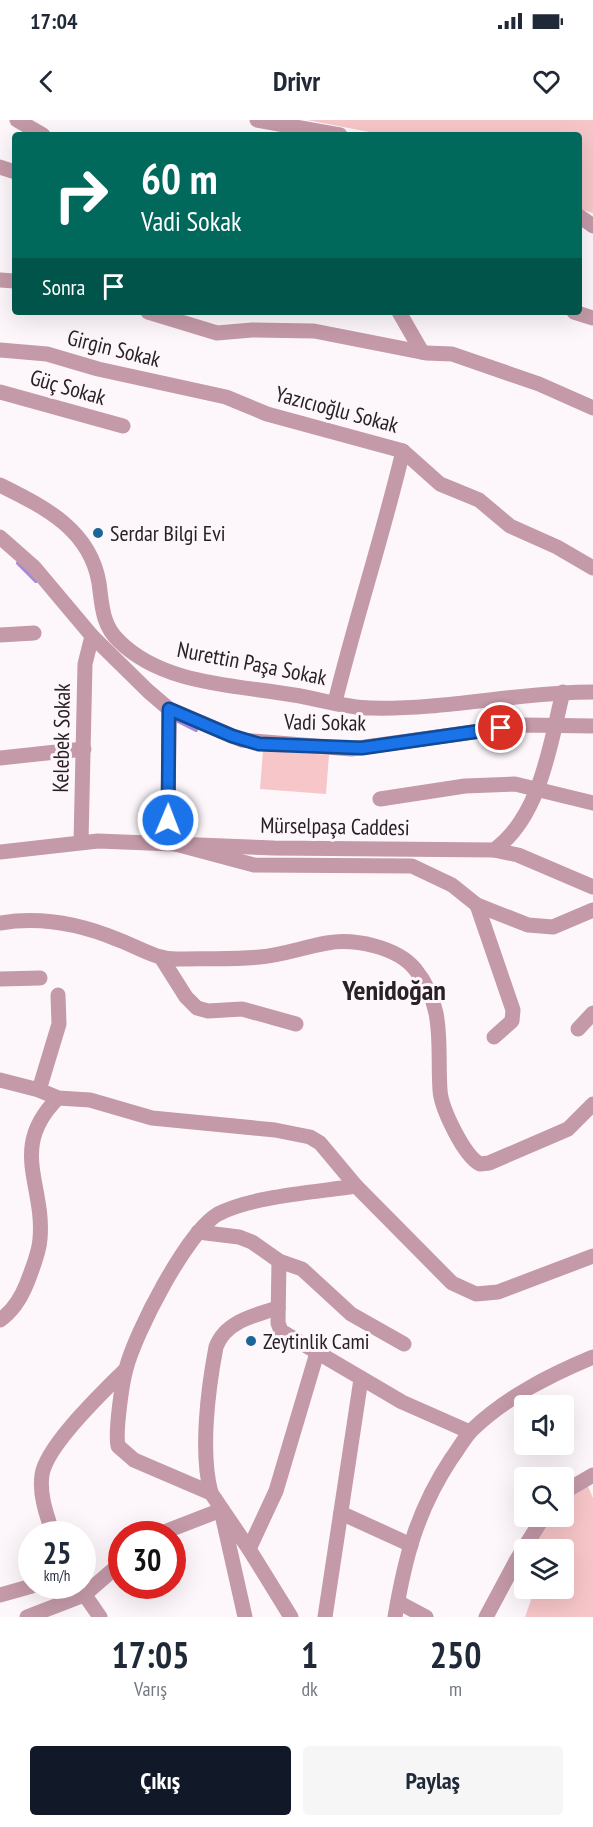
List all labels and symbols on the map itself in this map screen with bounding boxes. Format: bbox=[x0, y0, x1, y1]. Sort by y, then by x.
street label: Girgin Sokak bbox=[65, 323, 164, 373]
street label: Güç Sokak bbox=[27, 363, 109, 411]
street label: Yazıcıoğlu Sokak bbox=[273, 379, 402, 439]
place label: Serdar Bilgi Evi bbox=[110, 519, 226, 547]
marker: Serdar Bilgi Evi bbox=[91, 526, 105, 540]
street label: Nurettin Paşa Sokak bbox=[175, 635, 329, 691]
street label: Kelebek Sokak bbox=[46, 683, 76, 793]
pin bbox=[475, 702, 526, 753]
street label: Vadi Sokak bbox=[283, 707, 367, 737]
position arrow bbox=[136, 788, 200, 852]
street label: Mürselpaşa Caddesi bbox=[260, 811, 410, 841]
district label: Yenidoğan bbox=[341, 971, 446, 1008]
place label: Zeytinlik Cami bbox=[263, 1327, 370, 1355]
marker: Zeytinlik Cami bbox=[244, 1334, 258, 1348]
speed limit sign: 30 bbox=[108, 1521, 186, 1599]

